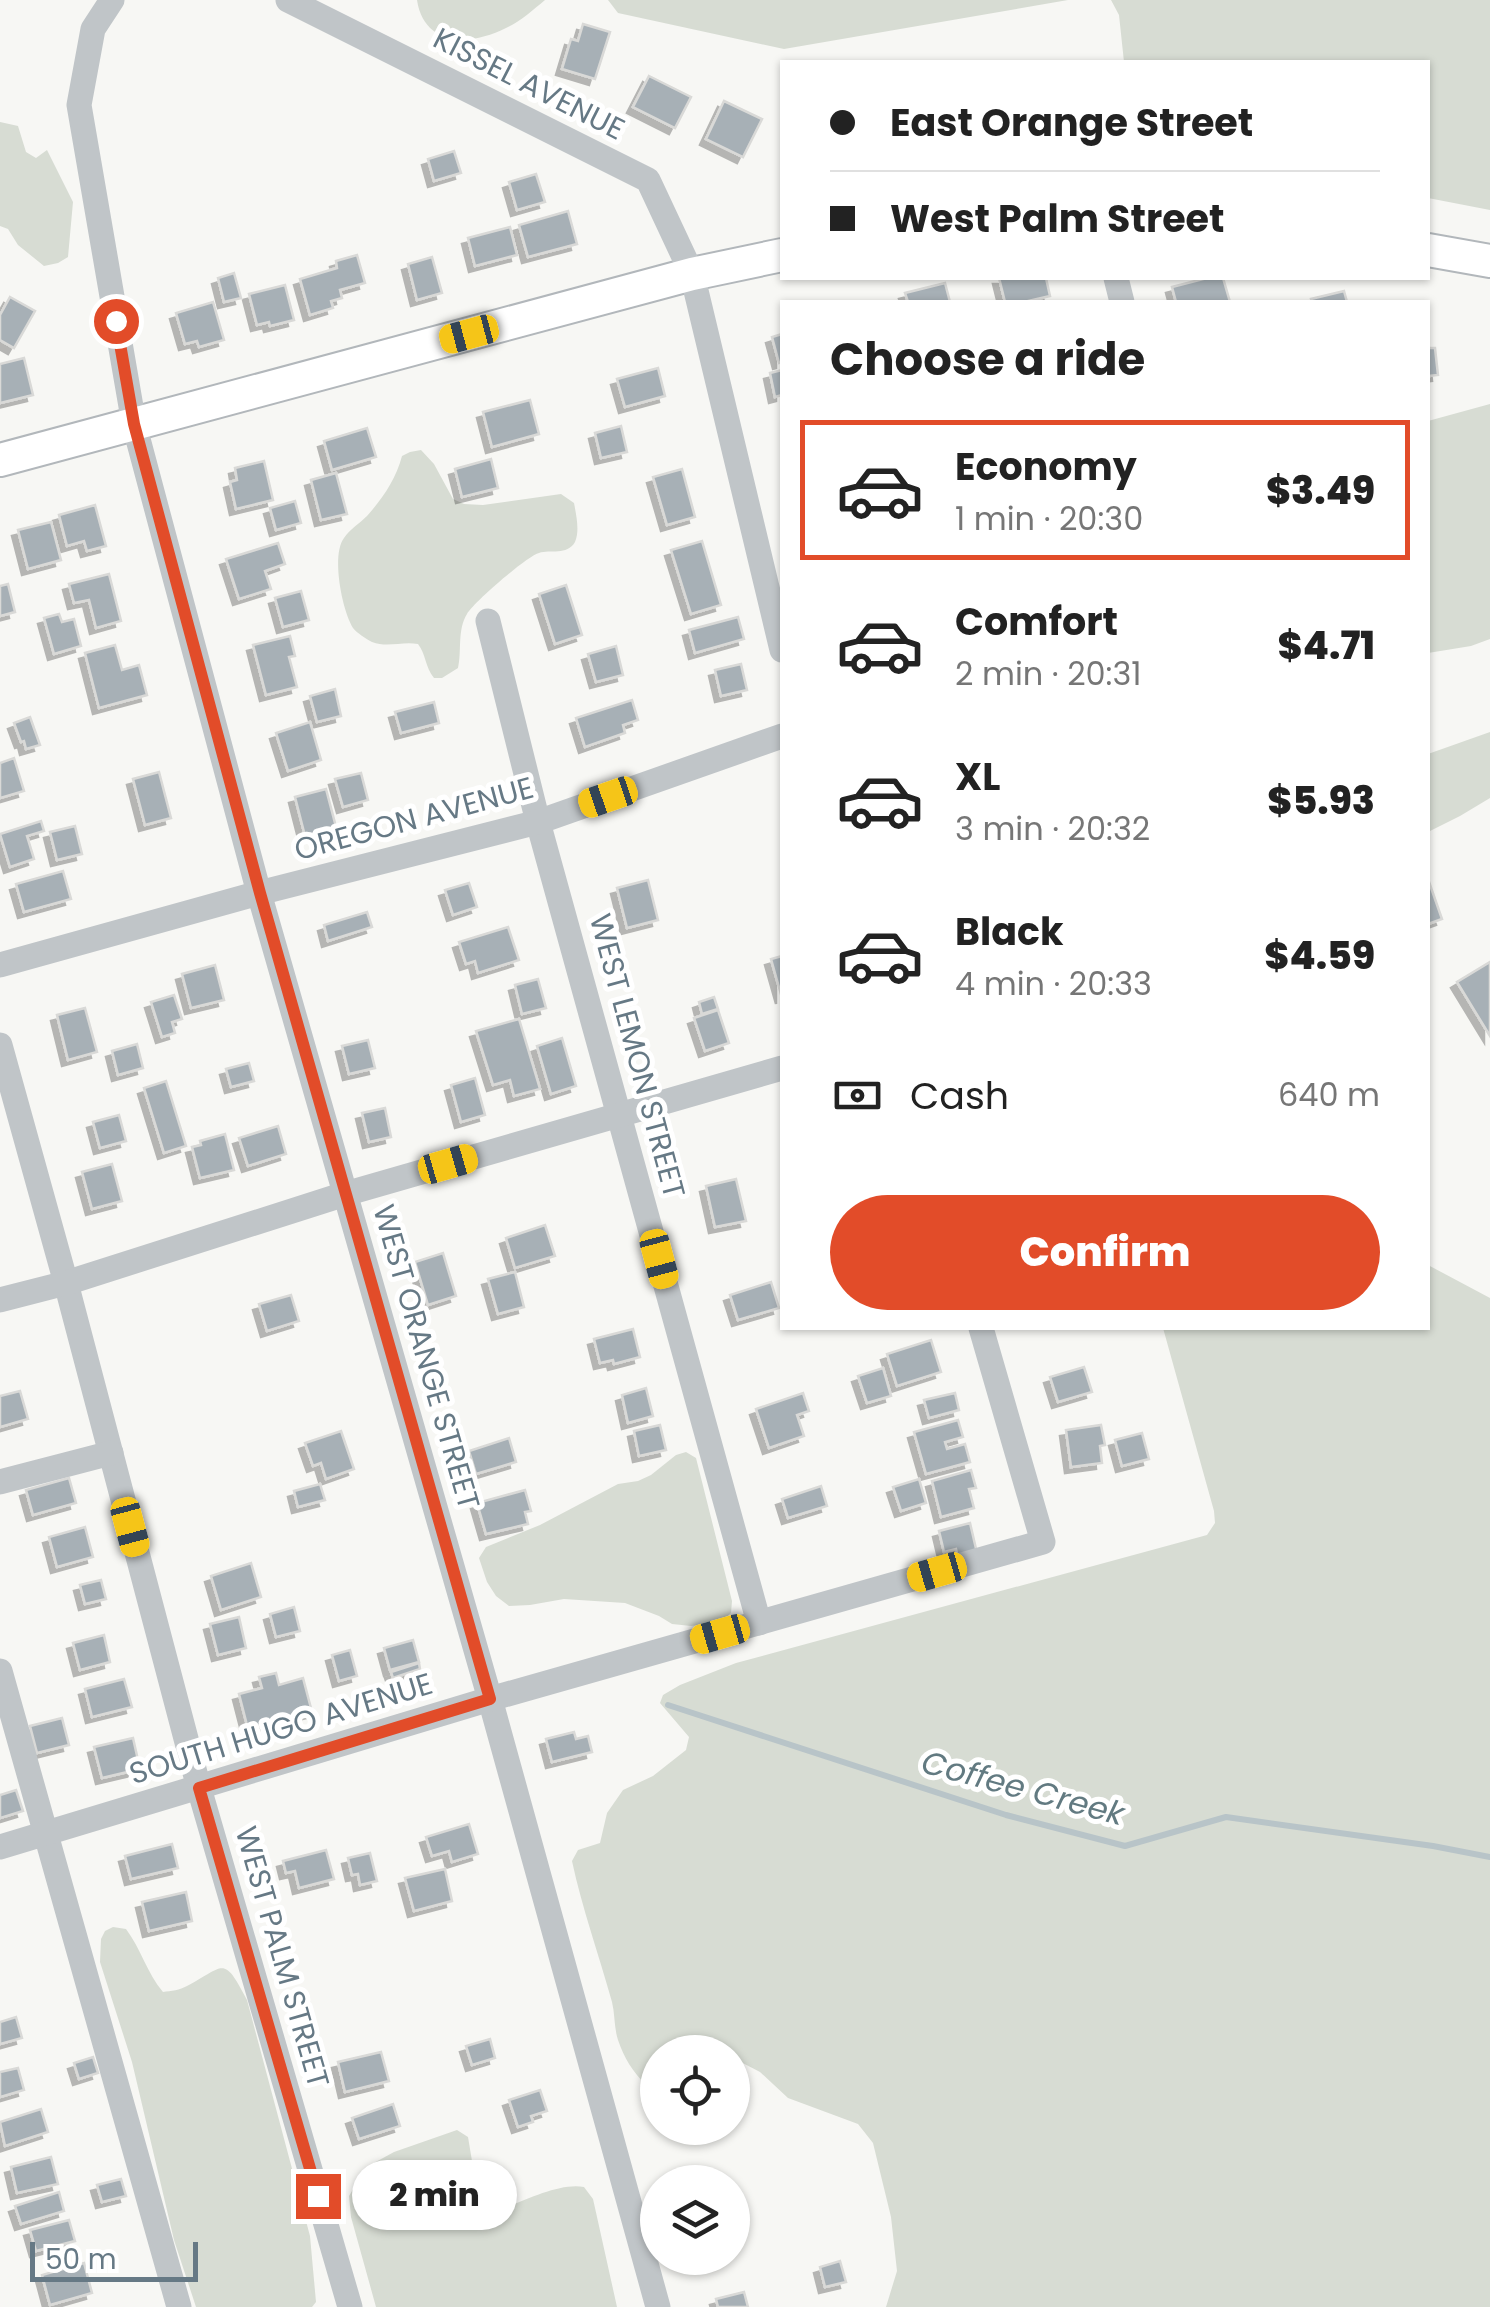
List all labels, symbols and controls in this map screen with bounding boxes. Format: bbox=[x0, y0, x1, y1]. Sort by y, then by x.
street label: KISSEL AVENUE bbox=[426, 17, 632, 150]
text: East Orange Street bbox=[890, 96, 1253, 149]
text: West Palm Street bbox=[890, 192, 1224, 245]
route start bbox=[94, 299, 139, 344]
car bbox=[436, 312, 502, 356]
text: Choose a ride bbox=[830, 328, 1145, 391]
text: Economy bbox=[955, 440, 1137, 493]
icon: car bbox=[835, 445, 925, 535]
text: $3.49 bbox=[1266, 464, 1375, 517]
text: 1 min · 20:30 bbox=[955, 496, 1143, 541]
text: Comfort bbox=[955, 595, 1118, 648]
icon: car bbox=[835, 600, 925, 690]
text: $4.71 bbox=[1278, 619, 1375, 672]
text: 2 min · 20:31 bbox=[955, 651, 1142, 696]
text: XL bbox=[955, 750, 1000, 803]
icon: car bbox=[835, 755, 925, 845]
street label: OREGON AVENUE bbox=[290, 766, 538, 871]
car bbox=[575, 773, 641, 821]
text: $5.93 bbox=[1267, 774, 1375, 827]
text: 3 min · 20:32 bbox=[955, 806, 1150, 851]
text: Black bbox=[955, 905, 1064, 958]
street label: WEST LEMON STREET bbox=[579, 909, 696, 1203]
icon: car bbox=[835, 910, 925, 1000]
text: $4.59 bbox=[1264, 929, 1375, 982]
text: 4 min · 20:33 bbox=[955, 961, 1152, 1006]
icon: cash bbox=[830, 1068, 885, 1123]
text: Cash bbox=[910, 1069, 1009, 1122]
text: 640 m bbox=[1278, 1072, 1380, 1117]
car bbox=[415, 1141, 481, 1187]
button: Confirm bbox=[830, 1195, 1380, 1310]
street label: WEST ORANGE STREET bbox=[362, 1199, 491, 1514]
car bbox=[637, 1226, 681, 1292]
car bbox=[108, 1494, 152, 1560]
car bbox=[904, 1549, 970, 1595]
car bbox=[687, 1611, 753, 1657]
street label: SOUTH HUGO AVENUE bbox=[124, 1662, 438, 1795]
water label: Coffee Creek bbox=[917, 1739, 1131, 1837]
street label: WEST PALM STREET bbox=[225, 1821, 340, 2093]
map controls bbox=[640, 2035, 750, 2275]
button: locate bbox=[640, 2035, 750, 2145]
callout: 2 min bbox=[353, 2161, 518, 2231]
button: layers bbox=[640, 2165, 750, 2275]
text: 2 min bbox=[389, 2172, 480, 2217]
route end bbox=[296, 2174, 341, 2219]
scale bar bbox=[30, 2237, 198, 2282]
text: 50 m bbox=[45, 2240, 116, 2279]

